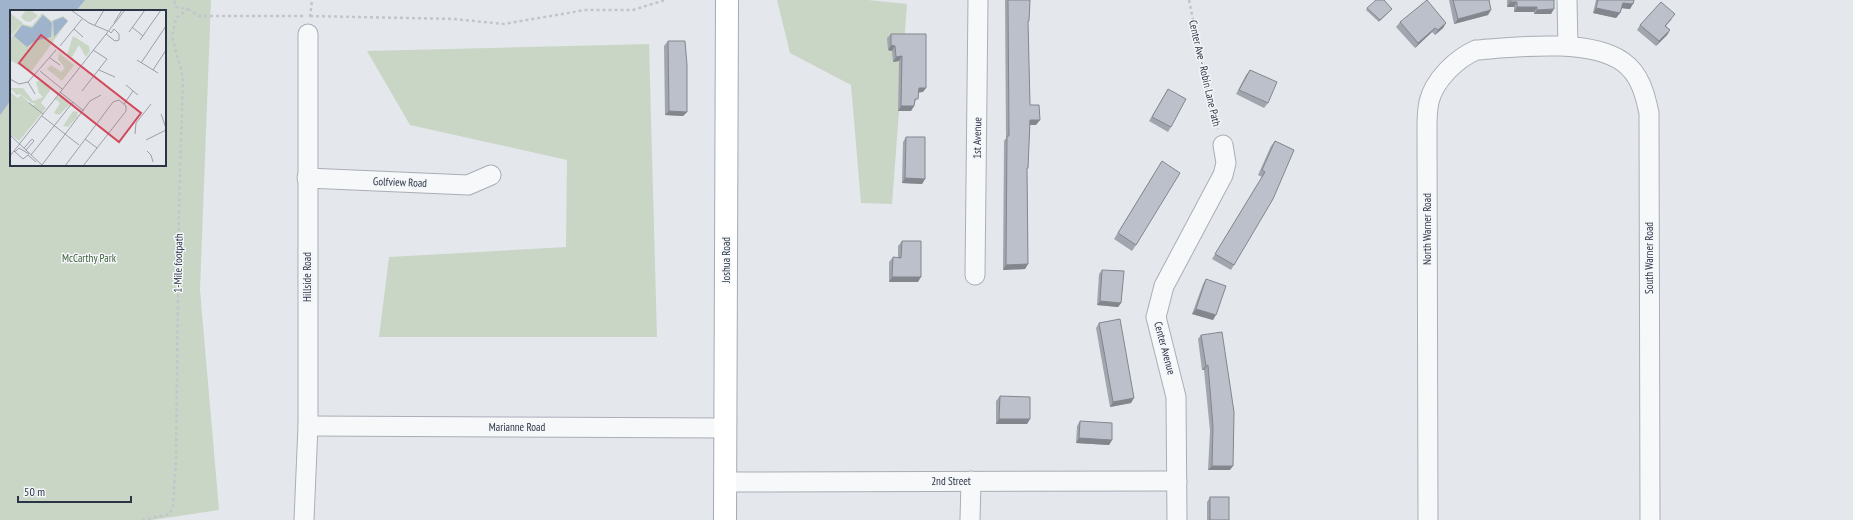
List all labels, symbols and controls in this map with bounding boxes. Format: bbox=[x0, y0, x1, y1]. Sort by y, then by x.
inset map bbox=[10, 10, 166, 166]
street label: Center Ave - Robin Lane Path bbox=[1186, 18, 1224, 128]
street label: 1st Avenue bbox=[970, 117, 984, 159]
street label: Golfview Road bbox=[373, 174, 427, 190]
street label: North Warner Road bbox=[1420, 193, 1434, 265]
street label: South Warner Road bbox=[1642, 222, 1656, 294]
street label: 1-Mile footpath bbox=[170, 233, 186, 293]
street label: Joshua Road bbox=[719, 237, 733, 284]
park label: McCarthy Park bbox=[62, 251, 117, 265]
street label: Hillside Road bbox=[300, 252, 314, 302]
street label: Center Avenue bbox=[1151, 320, 1179, 377]
street label: Marianne Road bbox=[489, 420, 545, 434]
street label: 2nd Street bbox=[931, 474, 971, 488]
scale bar bbox=[18, 478, 131, 504]
text: 50 m bbox=[24, 484, 45, 499]

